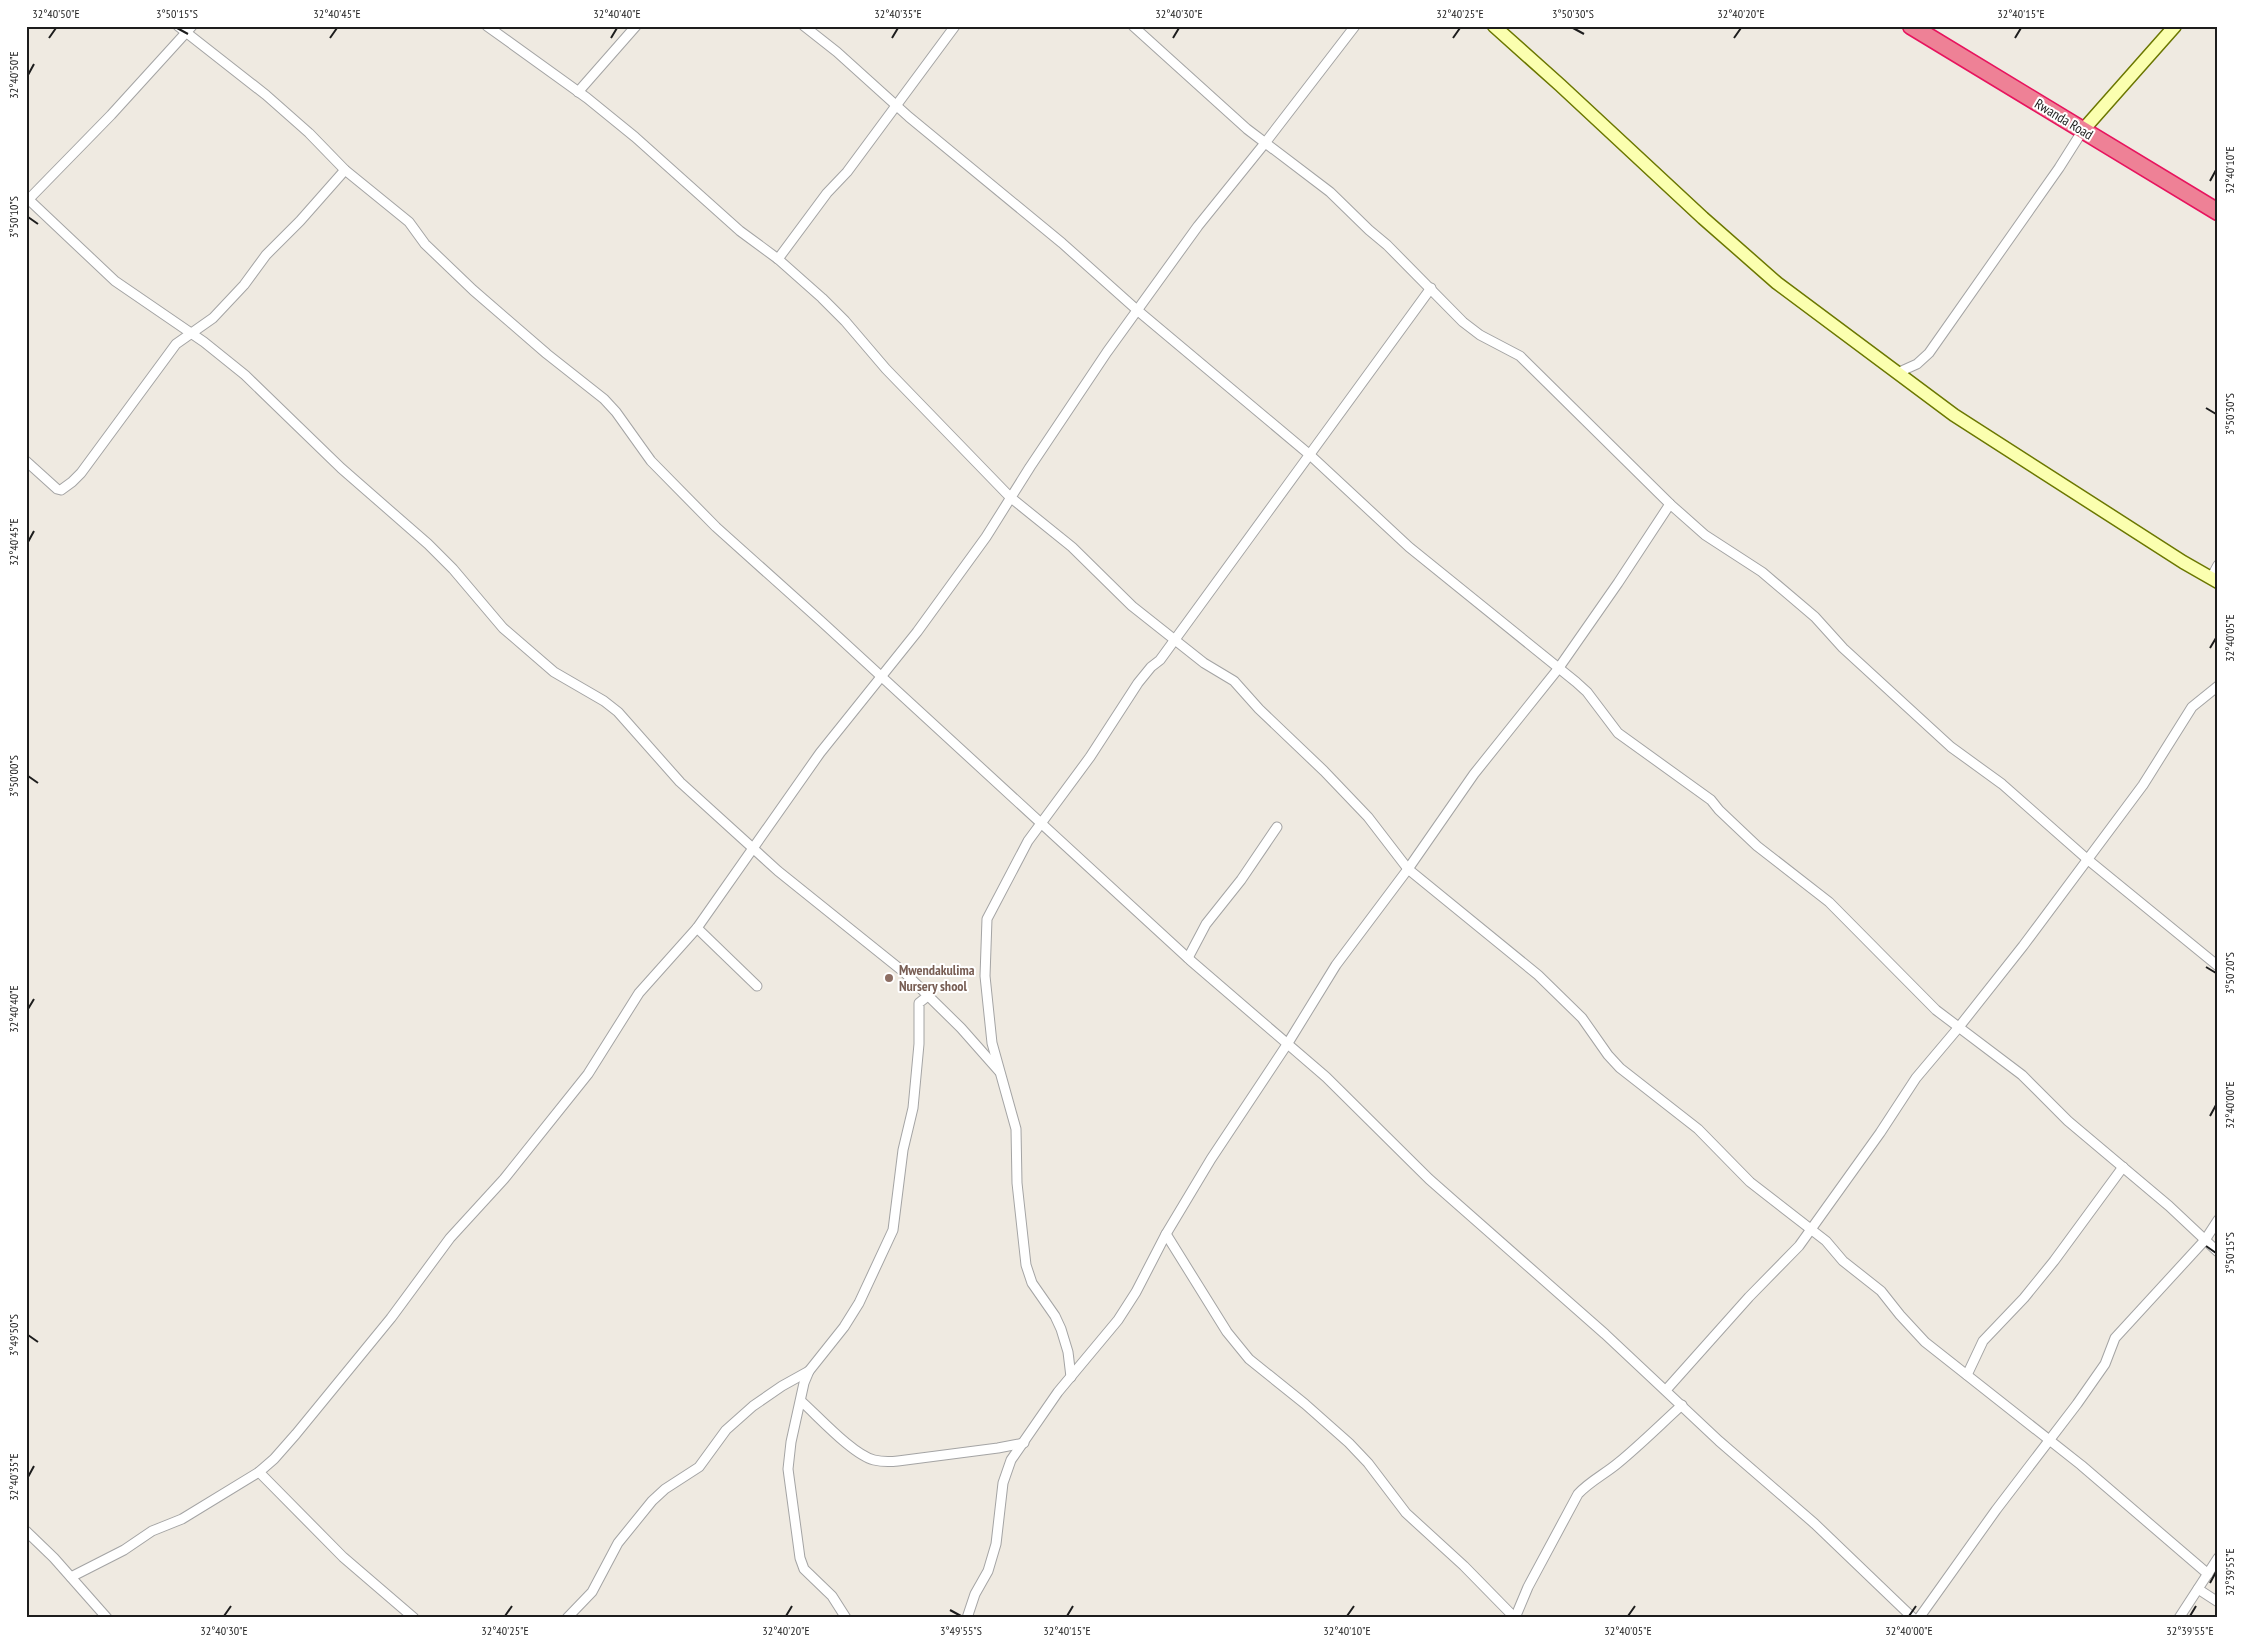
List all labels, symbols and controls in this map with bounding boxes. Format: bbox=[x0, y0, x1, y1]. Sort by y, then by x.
text: 32°40'50"E bbox=[32, 6, 80, 21]
text: 3°50'15"S bbox=[156, 6, 198, 21]
text: 32°40'45"E bbox=[313, 6, 361, 21]
text: 32°40'40"E bbox=[593, 6, 641, 21]
text: 32°40'35"E bbox=[874, 6, 922, 21]
text: 32°40'30"E bbox=[1155, 6, 1203, 21]
text: 32°40'25"E bbox=[1436, 6, 1484, 21]
text: 3°50'30"S bbox=[1552, 6, 1594, 21]
text: 32°40'20"E bbox=[1717, 6, 1765, 21]
text: 32°40'15"E bbox=[1997, 6, 2045, 21]
text: 32°40'50"E bbox=[6, 51, 21, 99]
street label: Rwanda Road bbox=[2032, 95, 2096, 143]
text: 32°40'10"E bbox=[2222, 146, 2237, 194]
text: 3°50'10"S bbox=[6, 196, 21, 238]
text: 3°50'30"S bbox=[2222, 393, 2237, 435]
text: 32°40'45"E bbox=[6, 518, 21, 566]
text: 32°40'05"E bbox=[2222, 614, 2237, 662]
text: 3°50'00"S bbox=[6, 755, 21, 797]
text: 3°50'20"S bbox=[2222, 952, 2237, 994]
place label: Mwendakulima Nursery shool bbox=[899, 961, 975, 995]
marker: Mwendakulima Nursery shool bbox=[883, 972, 895, 984]
text: 32°40'40"E bbox=[6, 985, 21, 1033]
text: 32°40'00"E bbox=[2222, 1081, 2237, 1129]
text: 3°50'15"S bbox=[2222, 1232, 2237, 1274]
text: 3°49'50"S bbox=[6, 1314, 21, 1356]
text: 32°40'35"E bbox=[6, 1453, 21, 1501]
text: 32°39'55"E bbox=[2222, 1548, 2237, 1596]
text: 32°40'30"E bbox=[200, 1623, 248, 1638]
text: 32°40'25"E bbox=[481, 1623, 529, 1638]
text: 32°40'20"E bbox=[762, 1623, 810, 1638]
text: 3°49'55"S bbox=[940, 1623, 982, 1638]
text: 32°40'15"E bbox=[1043, 1623, 1091, 1638]
text: 32°40'10"E bbox=[1323, 1623, 1371, 1638]
text: 32°40'05"E bbox=[1604, 1623, 1652, 1638]
text: 32°40'00"E bbox=[1885, 1623, 1933, 1638]
text: 32°39'55"E bbox=[2166, 1623, 2214, 1638]

